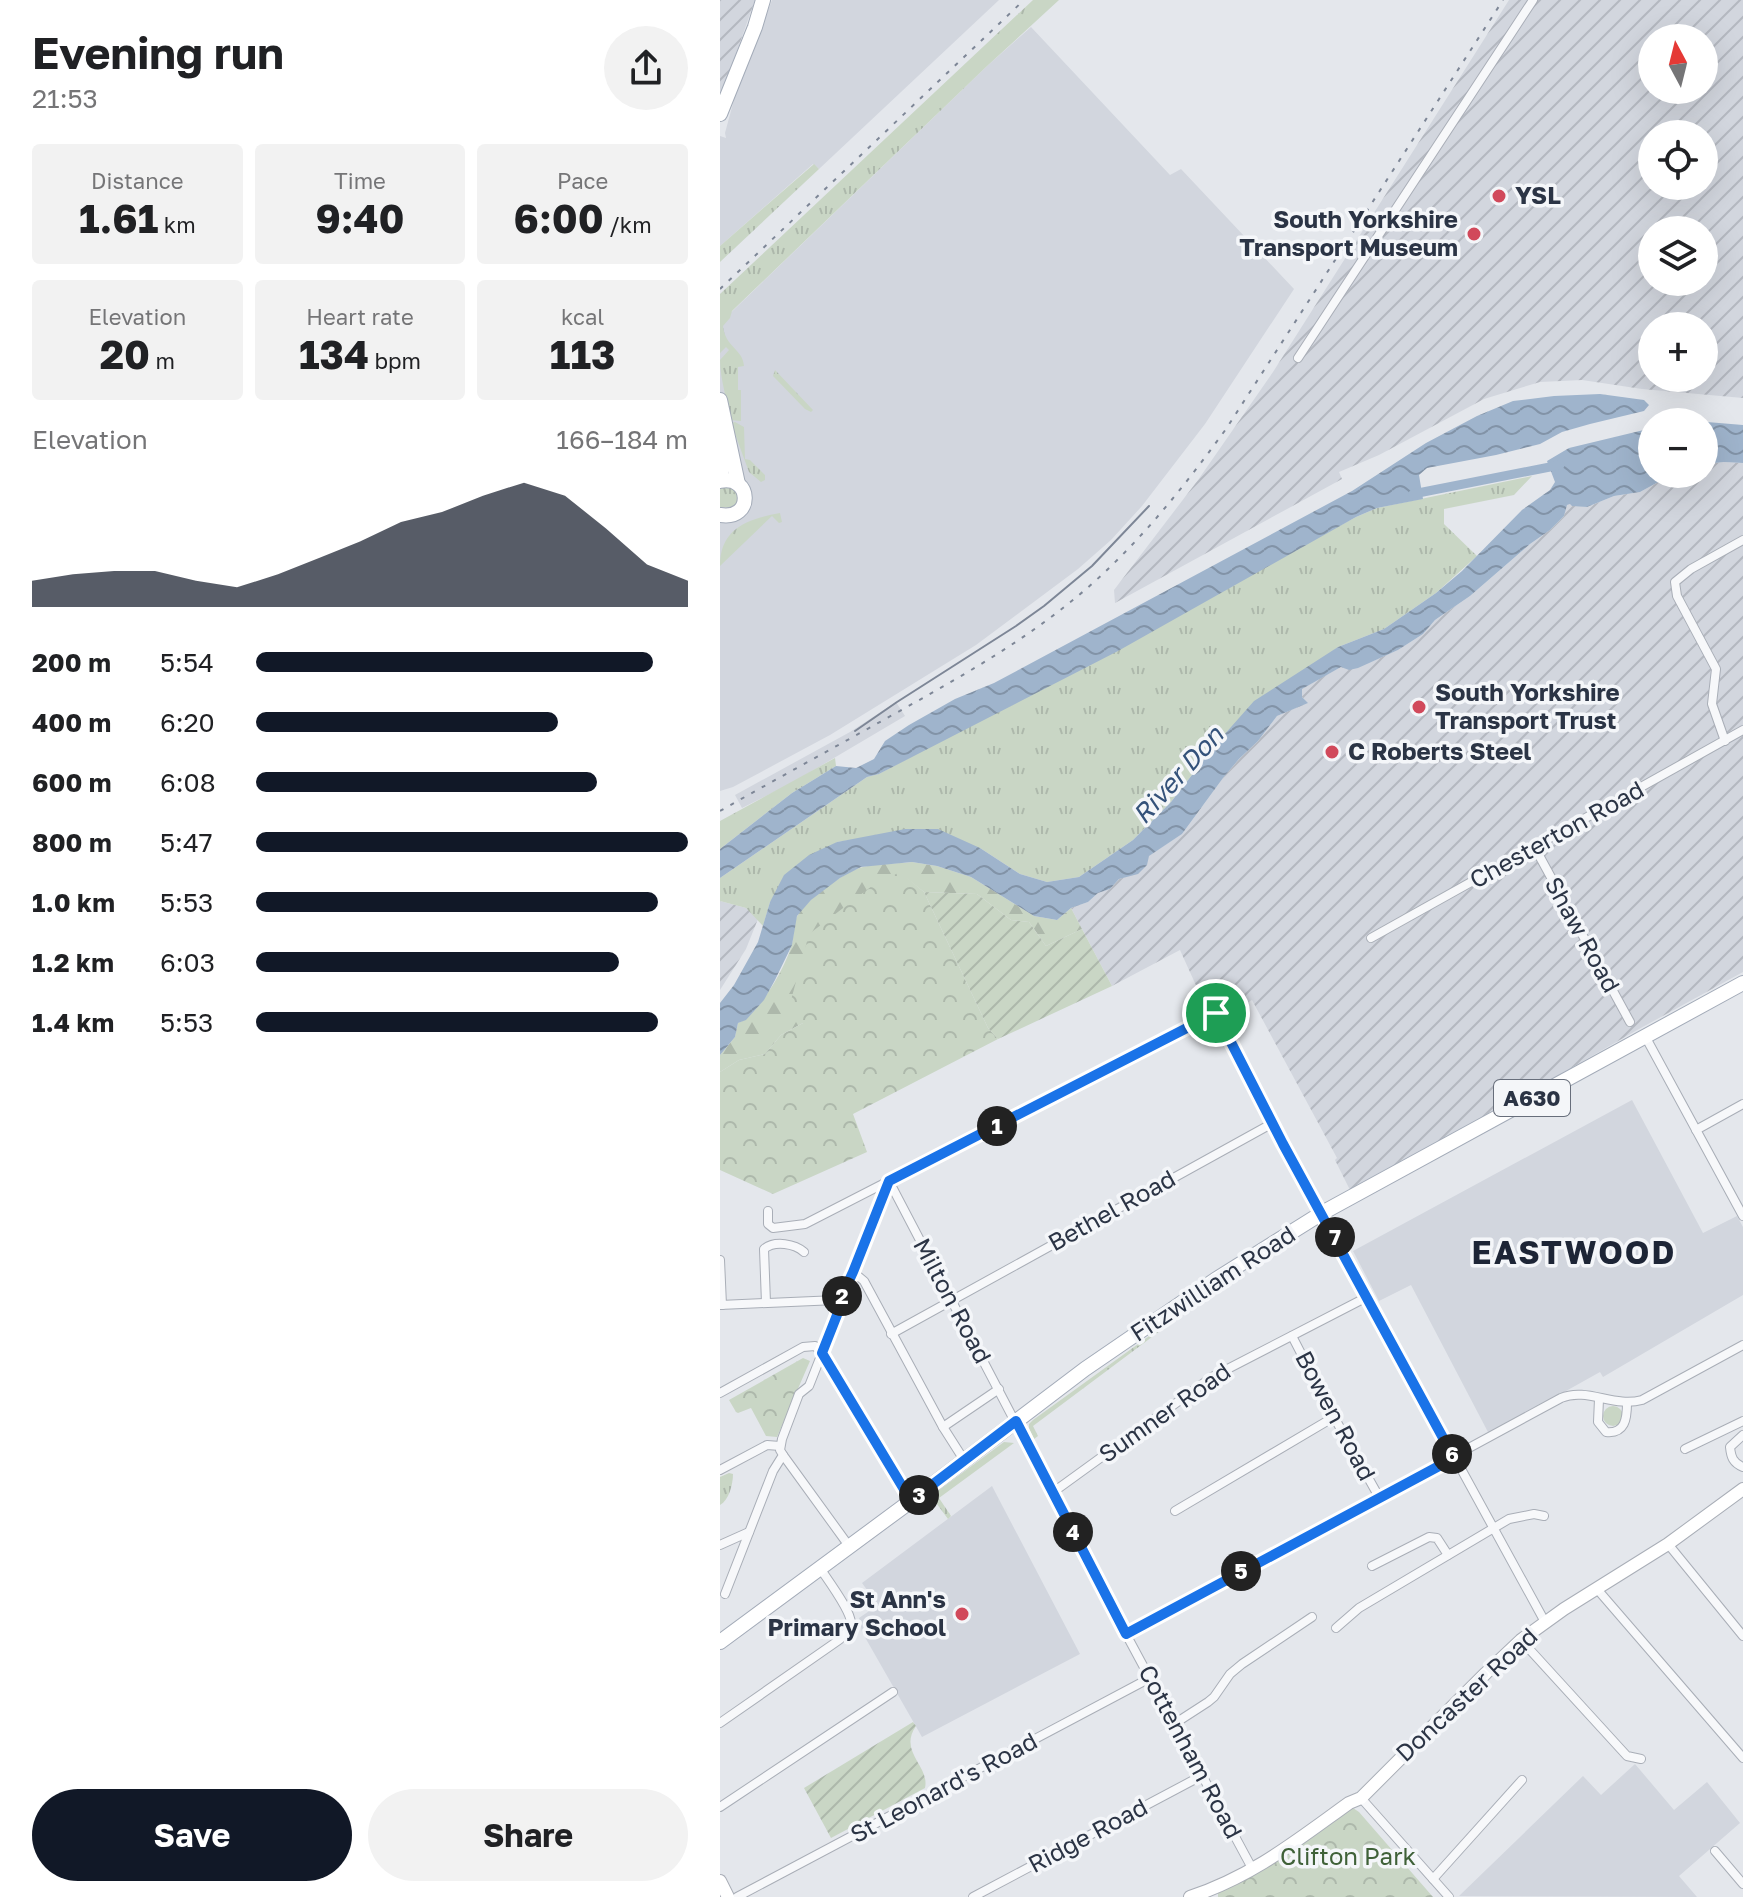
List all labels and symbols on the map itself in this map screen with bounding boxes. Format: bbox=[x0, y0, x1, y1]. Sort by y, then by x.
north arrow bbox=[1638, 24, 1718, 104]
place label: YSL bbox=[1515, 180, 1561, 209]
marker: YSL bbox=[1490, 187, 1508, 205]
place label: South Yorkshire Transport Museum bbox=[1239, 204, 1458, 261]
marker: South Yorkshire Transport Museum bbox=[1465, 225, 1483, 243]
place label: South Yorkshire Transport Trust bbox=[1435, 677, 1620, 734]
marker: South Yorkshire Transport Trust bbox=[1410, 698, 1428, 716]
water label: River Don bbox=[1126, 719, 1230, 830]
place label: C Roberts Steel bbox=[1348, 736, 1531, 765]
marker: C Roberts Steel bbox=[1323, 743, 1341, 761]
street label: Chesterton Road bbox=[1464, 774, 1648, 894]
street label: Shaw Road bbox=[1540, 871, 1627, 997]
pin bbox=[1182, 979, 1250, 1047]
road number: A630 bbox=[1494, 1080, 1570, 1116]
pin: 1 bbox=[977, 1106, 1017, 1146]
street label: Bethel Road bbox=[1043, 1163, 1180, 1256]
pin: 7 bbox=[1315, 1217, 1355, 1257]
street label: Fitzwilliam Road bbox=[1124, 1219, 1300, 1347]
street label: Milton Road bbox=[908, 1233, 998, 1368]
district label: EASTWOOD bbox=[1472, 1233, 1676, 1271]
pin: 2 bbox=[822, 1276, 862, 1316]
street label: Bowen Road bbox=[1290, 1345, 1383, 1485]
street label: Sumner Road bbox=[1093, 1356, 1236, 1468]
pin: 6 bbox=[1432, 1434, 1472, 1474]
pin: 3 bbox=[899, 1475, 939, 1515]
pin: 4 bbox=[1053, 1512, 1093, 1552]
pin: 5 bbox=[1221, 1551, 1261, 1591]
place label: St Ann's Primary School bbox=[767, 1584, 946, 1641]
marker: St Ann's Primary School bbox=[953, 1605, 971, 1623]
street label: Doncaster Road bbox=[1389, 1621, 1543, 1767]
street label: Cottenham Road bbox=[1133, 1659, 1249, 1843]
street label: St Leonard's Road bbox=[845, 1725, 1042, 1848]
street label: Ridge Road bbox=[1023, 1791, 1152, 1878]
park label: Clifton Park bbox=[1280, 1841, 1416, 1870]

